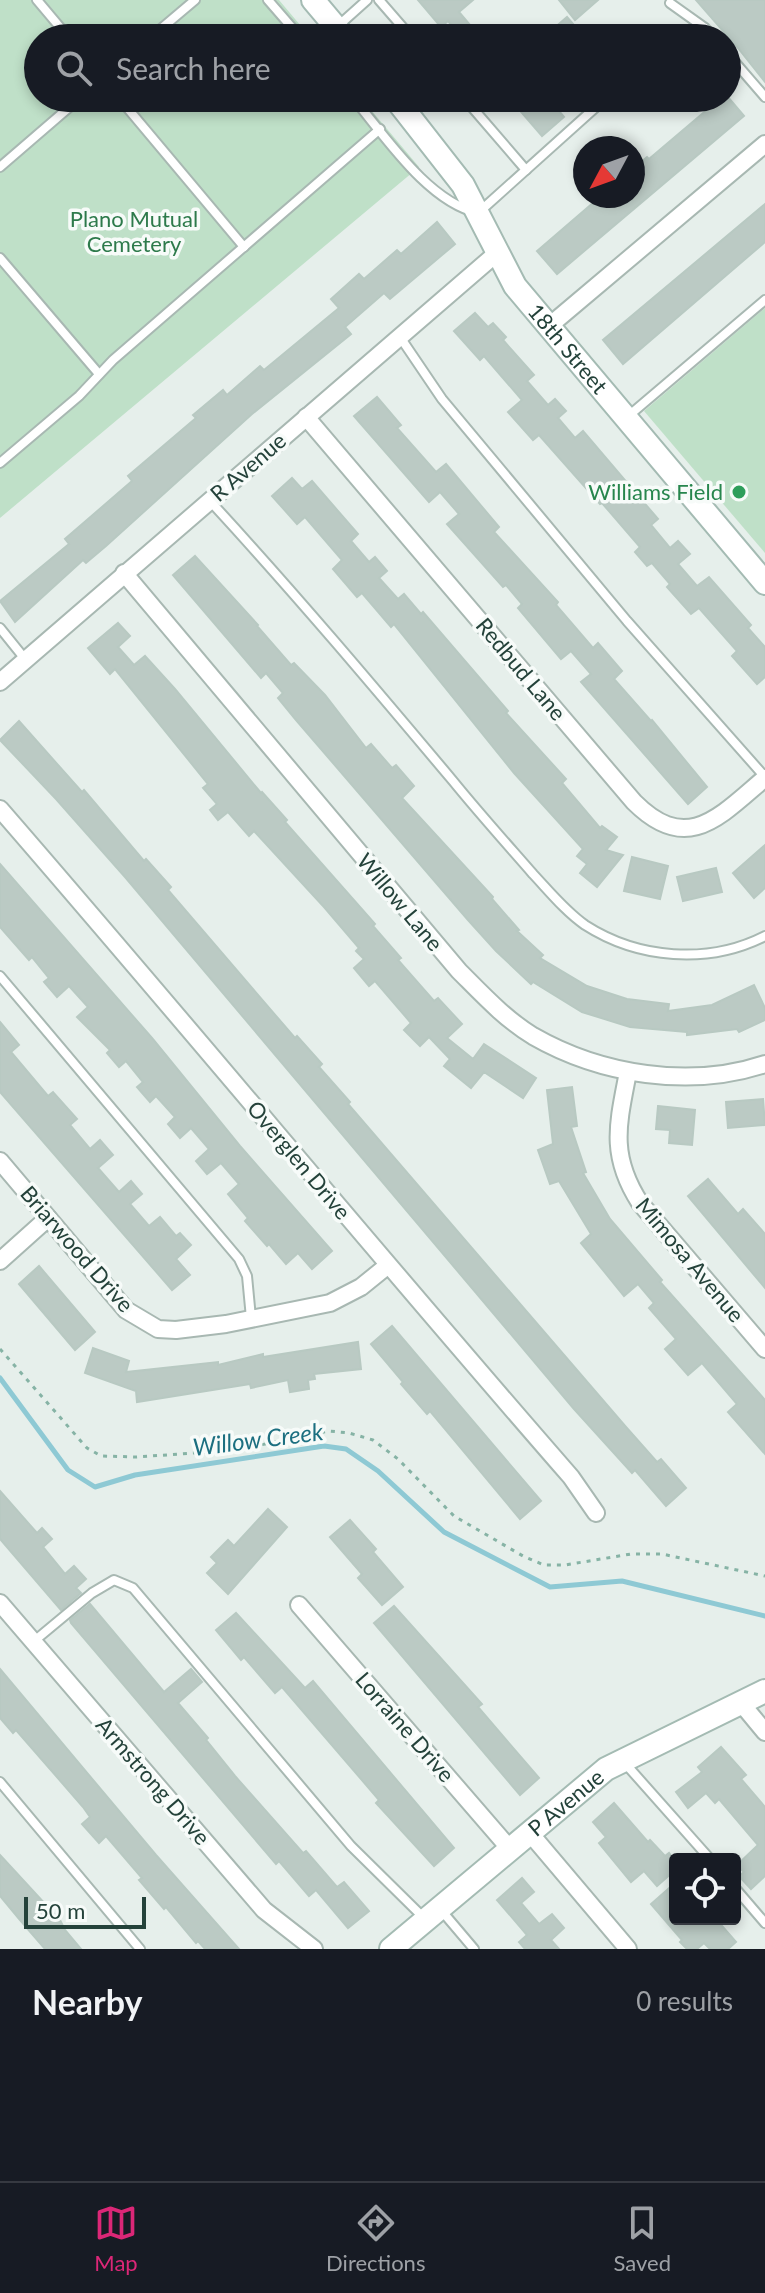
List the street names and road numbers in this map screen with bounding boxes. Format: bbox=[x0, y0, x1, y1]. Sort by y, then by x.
street label: 18th Street bbox=[523, 298, 614, 399]
street label: R Avenue bbox=[204, 426, 291, 507]
street label: Redbud Lane bbox=[471, 612, 572, 725]
street label: Willow Lane bbox=[352, 847, 449, 956]
street label: Overglen Drive bbox=[242, 1095, 357, 1225]
street label: Briarwood Drive bbox=[15, 1180, 140, 1317]
street label: Mimosa Avenue bbox=[630, 1192, 750, 1327]
street label: Lorraine Drive bbox=[350, 1666, 461, 1787]
street label: Armstrong Drive bbox=[91, 1711, 216, 1850]
street label: P Avenue bbox=[522, 1763, 609, 1842]

